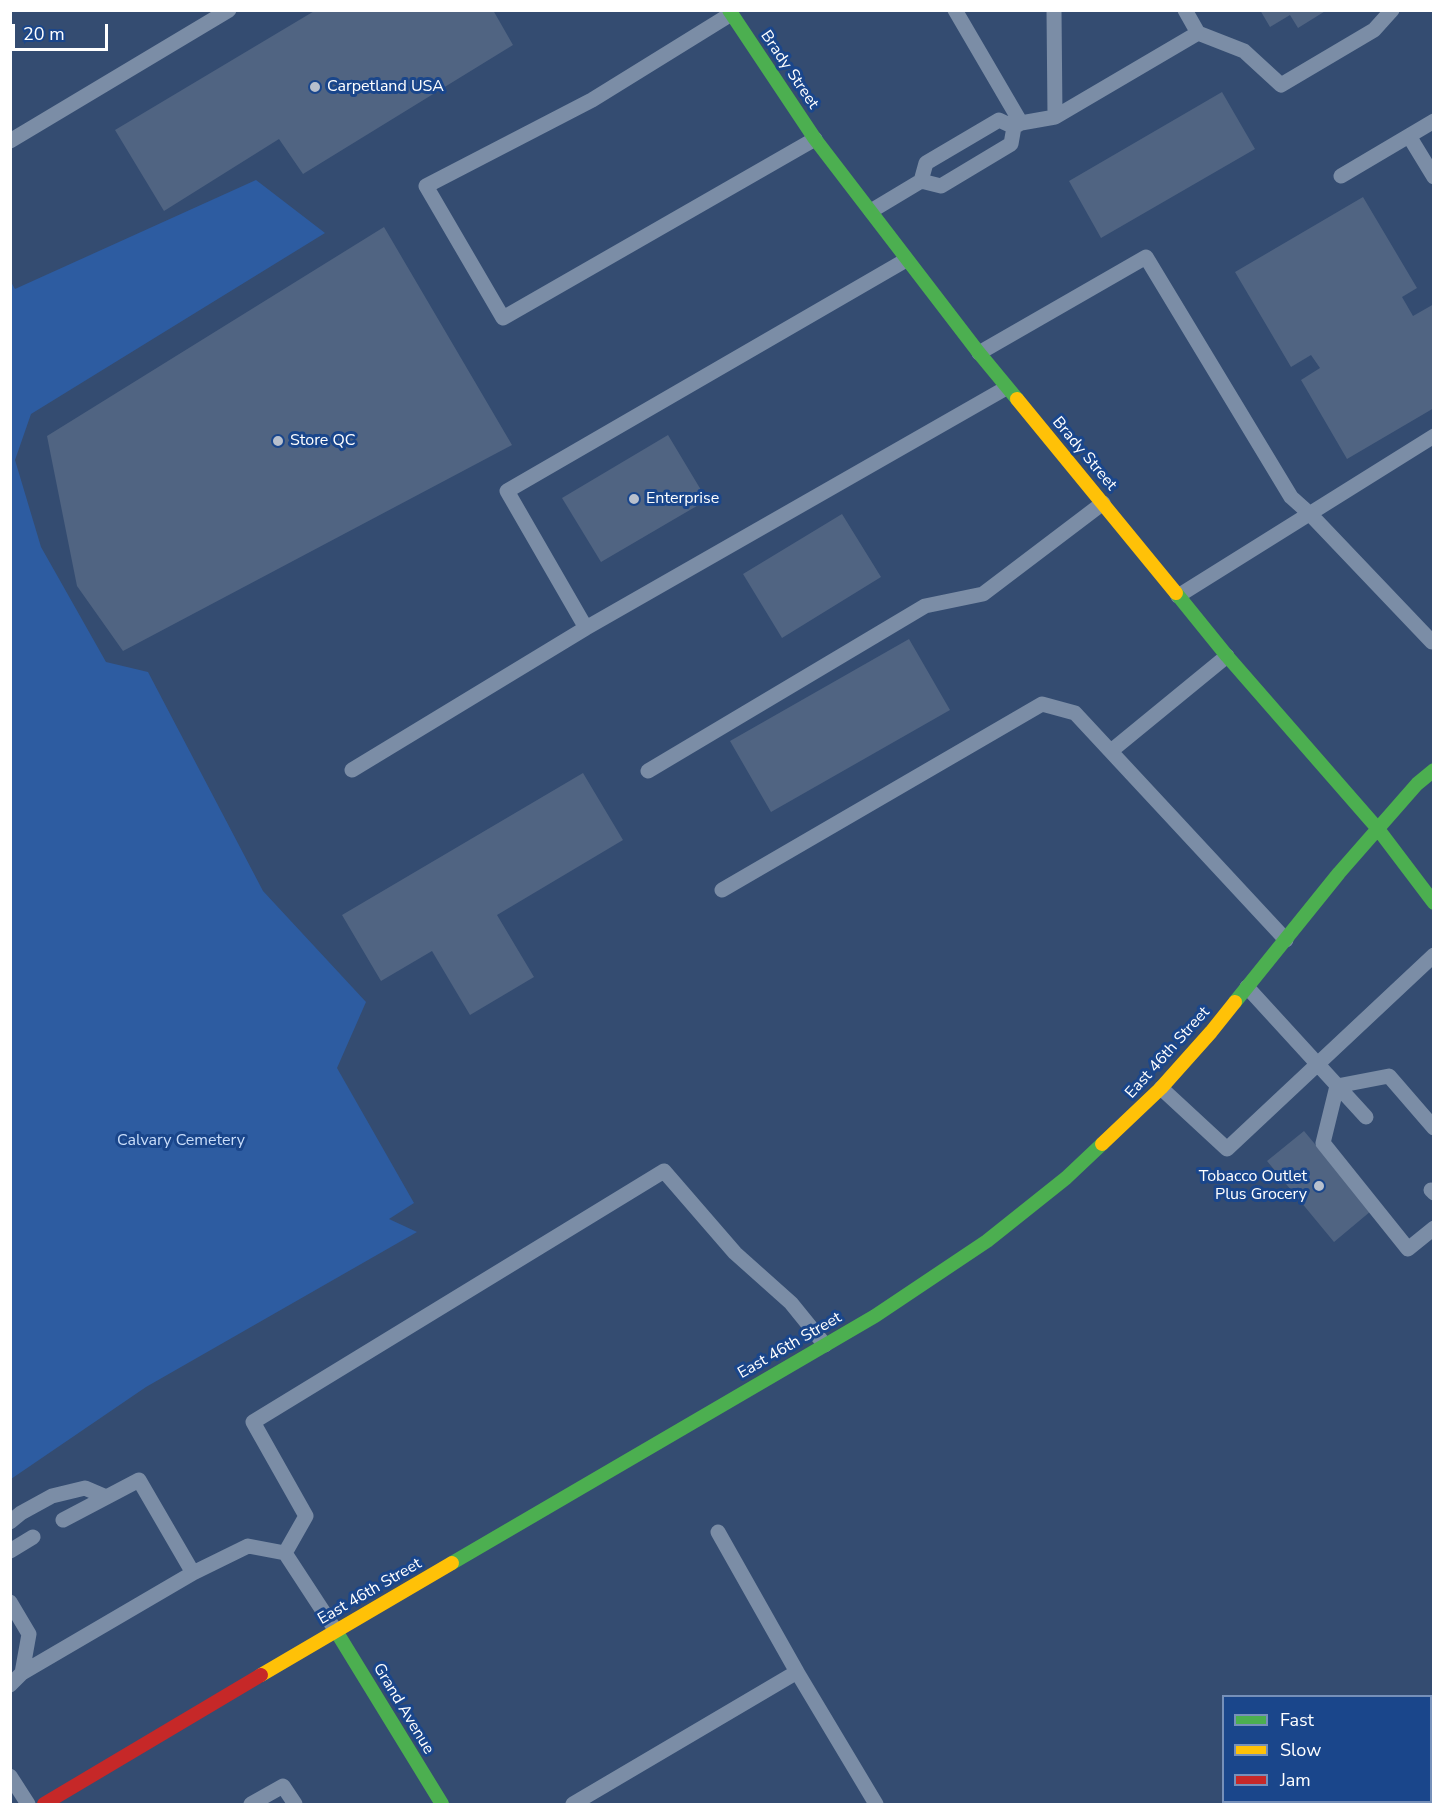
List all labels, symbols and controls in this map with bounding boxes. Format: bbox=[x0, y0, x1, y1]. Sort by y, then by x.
scale bar bbox=[15, 12, 111, 50]
text: 20 m bbox=[23, 22, 65, 46]
street label: Brady Street bbox=[756, 27, 822, 113]
place label: Carpetland USA bbox=[327, 77, 444, 97]
marker: Carpetland USA bbox=[308, 80, 322, 94]
street label: Brady Street bbox=[1048, 413, 1120, 495]
place label: Store QC bbox=[290, 431, 356, 451]
marker: Store QC bbox=[271, 434, 285, 448]
place label: Enterprise bbox=[646, 489, 719, 509]
marker: Enterprise bbox=[627, 492, 641, 506]
street label: East 46th Street bbox=[1122, 1003, 1214, 1103]
park label: Calvary Cemetery bbox=[117, 1131, 245, 1151]
place label: Tobacco Outlet Plus Grocery bbox=[1199, 1167, 1307, 1205]
marker: Tobacco Outlet Plus Grocery bbox=[1312, 1179, 1326, 1193]
street label: East 46th Street bbox=[735, 1309, 845, 1383]
street label: East 46th Street bbox=[315, 1555, 425, 1629]
street label: Grand Avenue bbox=[368, 1660, 438, 1758]
legend bbox=[1222, 1695, 1432, 1803]
text: Fast bbox=[1280, 1708, 1314, 1732]
text: Slow bbox=[1280, 1738, 1321, 1762]
text: Jam bbox=[1280, 1768, 1311, 1792]

